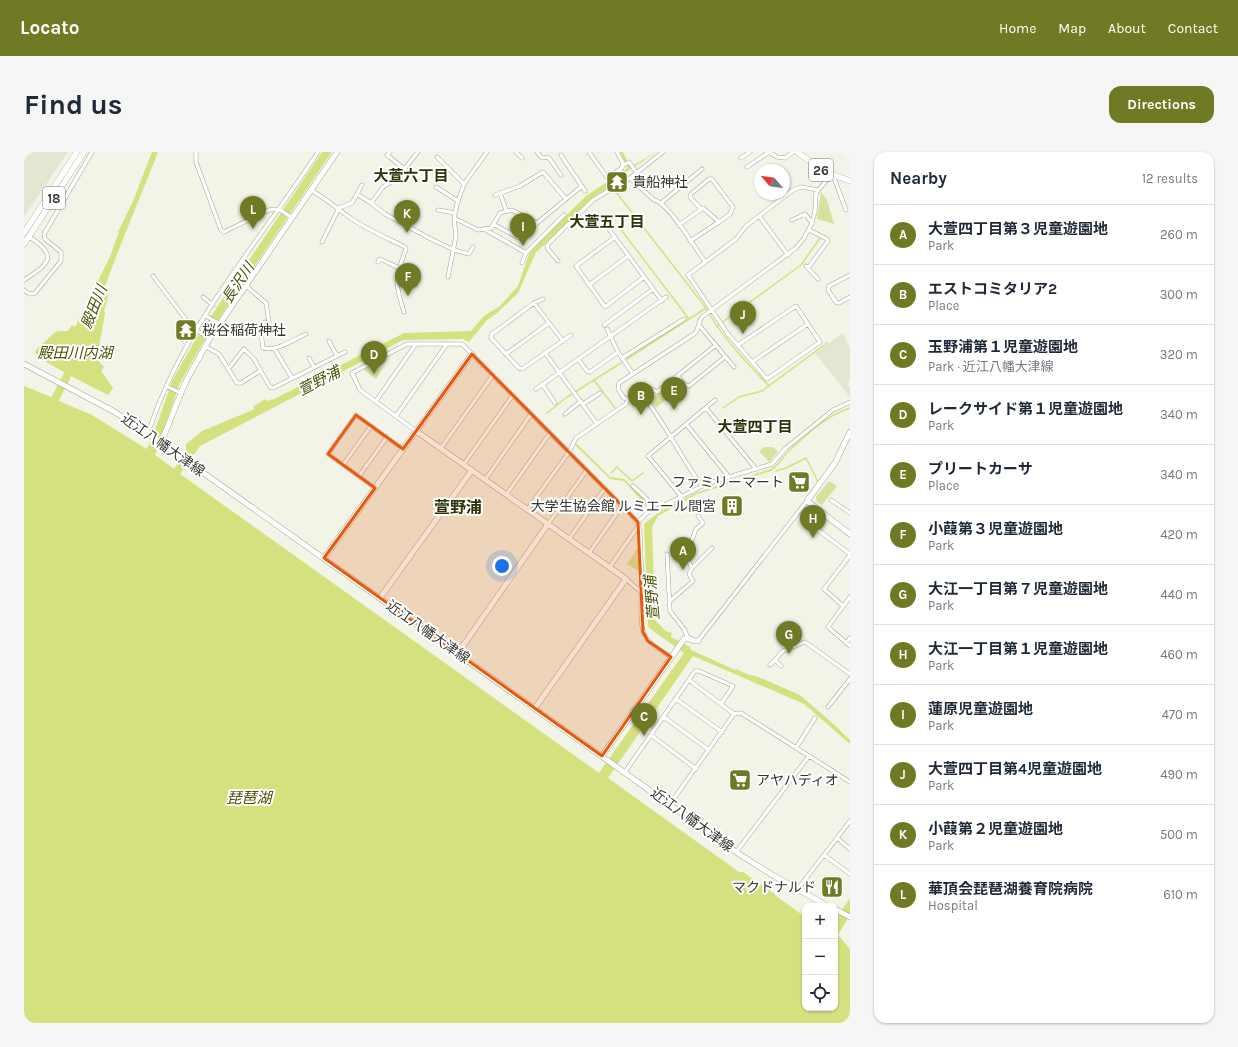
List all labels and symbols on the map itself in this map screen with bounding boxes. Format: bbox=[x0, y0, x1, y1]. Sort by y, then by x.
road number: 26 bbox=[809, 159, 833, 181]
north arrow bbox=[754, 164, 790, 200]
district label: 大萱六丁目 bbox=[373, 167, 449, 185]
temple icon: 貴船神社 bbox=[604, 169, 630, 195]
place label: 貴船神社 bbox=[632, 174, 688, 191]
road number: 18 bbox=[43, 187, 65, 209]
pin: L bbox=[240, 196, 266, 229]
pin: K bbox=[394, 200, 420, 233]
pin: I bbox=[510, 213, 536, 246]
district label: 大萱五丁目 bbox=[569, 213, 645, 231]
water label: 長沢川 bbox=[218, 258, 259, 307]
pin: F bbox=[395, 263, 421, 296]
water label: 殿田川 bbox=[77, 281, 112, 331]
pin: J bbox=[730, 301, 756, 334]
temple icon: 桜谷稲荷神社 bbox=[173, 317, 199, 343]
place label: 桜谷稲荷神社 bbox=[202, 322, 286, 339]
pin: D bbox=[361, 341, 387, 374]
water label: 殿田川内湖 bbox=[37, 344, 114, 362]
water label: 萱野浦 bbox=[295, 362, 345, 399]
pin: E bbox=[661, 377, 687, 410]
pin: B bbox=[628, 382, 654, 415]
street label: 近江八幡大津線 bbox=[118, 410, 208, 480]
district label: 大萱四丁目 bbox=[717, 418, 793, 436]
supermarket icon: ファミリーマート bbox=[786, 469, 812, 495]
place label: ファミリーマート bbox=[672, 474, 784, 491]
building icon: 大学生協会館 ルミエール間宮 bbox=[719, 493, 745, 519]
district label: 萱野浦 bbox=[434, 498, 482, 517]
place label: 大学生協会館 ルミエール間宮 bbox=[531, 498, 716, 515]
pin: H bbox=[800, 505, 826, 538]
pin: A bbox=[670, 537, 696, 570]
your location bbox=[492, 556, 512, 576]
water label: 萱野浦 bbox=[641, 573, 663, 621]
street label: 近江八幡大津線 bbox=[383, 597, 473, 667]
pin: G bbox=[776, 621, 802, 654]
pin: C bbox=[631, 703, 657, 736]
supermarket icon: アヤハディオ bbox=[727, 767, 753, 793]
place label: アヤハディオ bbox=[756, 772, 839, 789]
street label: 近江八幡大津線 bbox=[647, 784, 737, 856]
water label: 琵琶湖 bbox=[226, 789, 273, 807]
restaurant icon: マクドナルド bbox=[819, 874, 845, 900]
place label: マクドナルド bbox=[732, 879, 816, 896]

